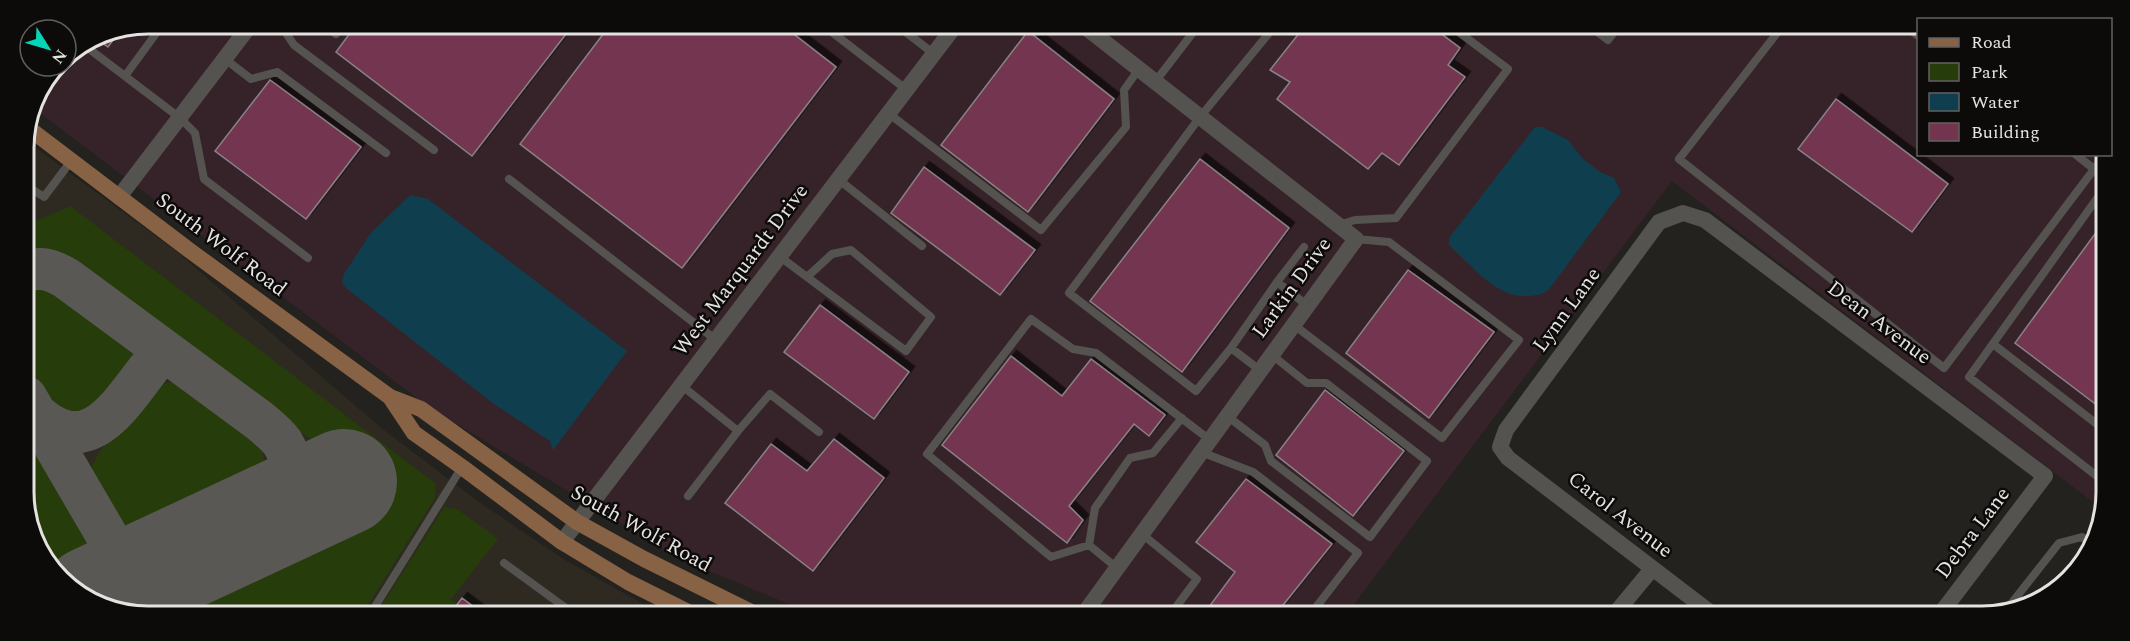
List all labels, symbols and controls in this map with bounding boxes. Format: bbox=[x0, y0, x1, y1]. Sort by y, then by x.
north arrow bbox=[18, 18, 78, 78]
legend bbox=[1917, 18, 2112, 156]
text: Road bbox=[1971, 29, 2012, 56]
text: N bbox=[46, 44, 73, 69]
text: Park bbox=[1971, 59, 2008, 86]
text: Water bbox=[1971, 89, 2019, 116]
text: Building bbox=[1971, 119, 2040, 146]
street label: West Marquardt Drive bbox=[665, 177, 817, 363]
street label: South Wolf Road bbox=[149, 185, 293, 305]
street label: Larkin Drive bbox=[1244, 231, 1340, 345]
street label: Lynn Lane bbox=[1525, 261, 1609, 359]
street label: Dean Avenue bbox=[1820, 273, 1938, 373]
street label: Carol Avenue bbox=[1561, 464, 1679, 566]
street label: South Wolf Road bbox=[565, 477, 717, 581]
street label: Debra Lane bbox=[1928, 480, 2018, 586]

